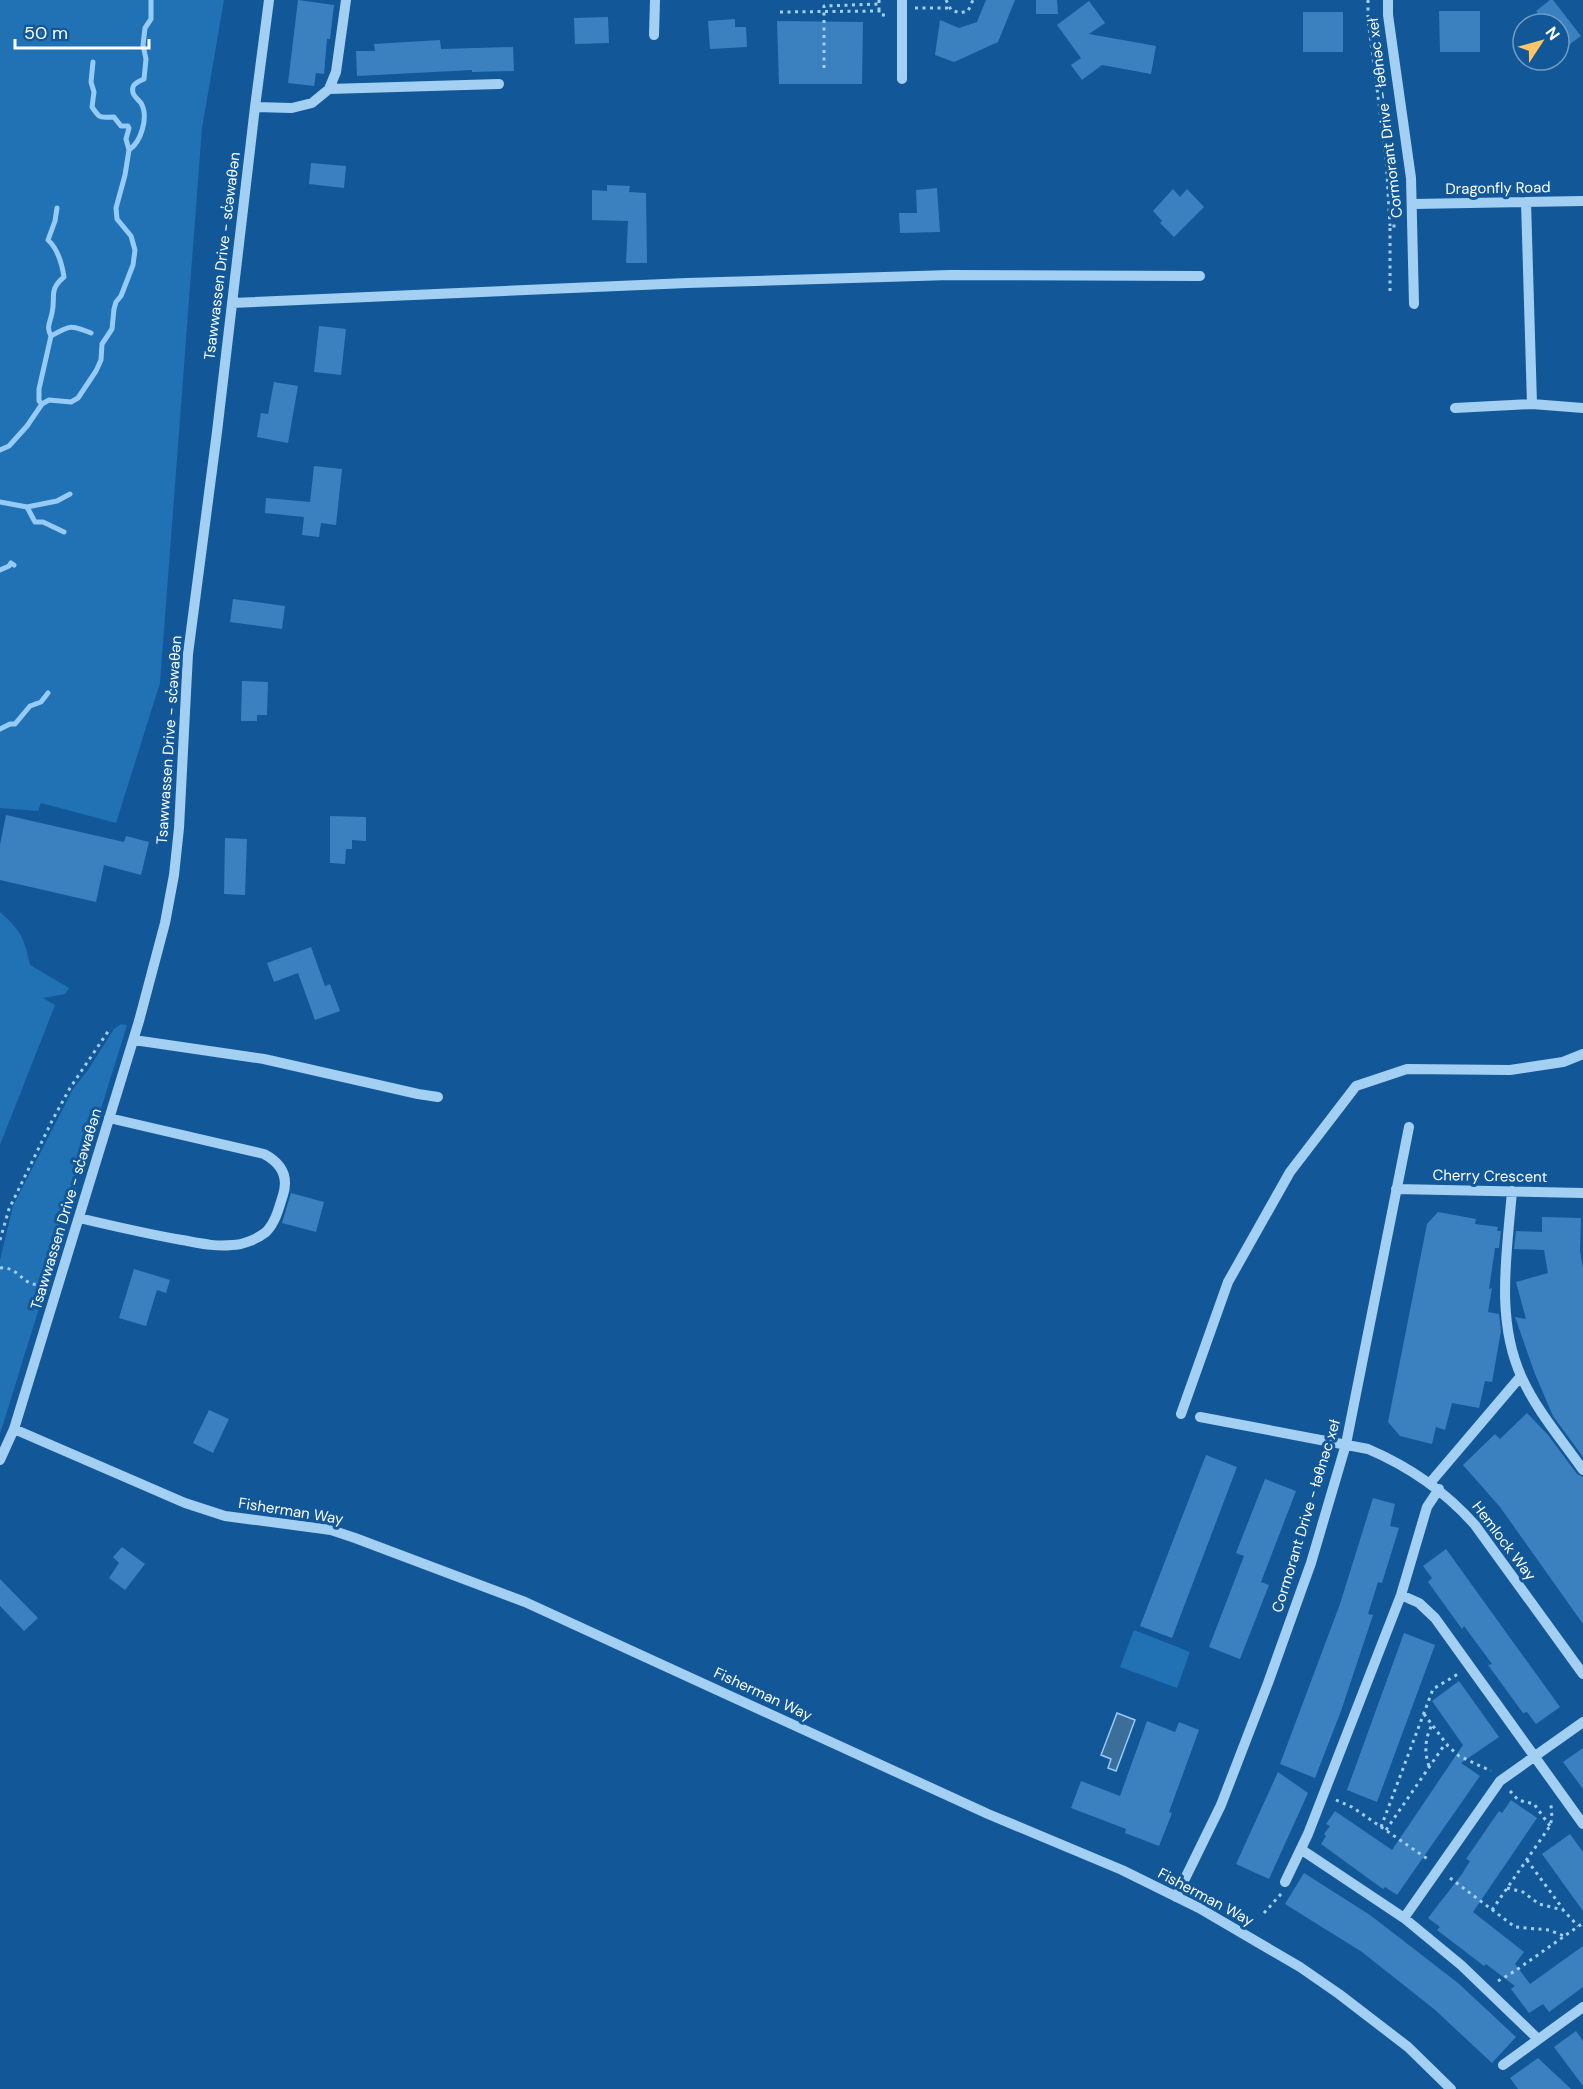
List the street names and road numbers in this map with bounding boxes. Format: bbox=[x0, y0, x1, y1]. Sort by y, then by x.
street label: Cormorant Drive - łəθnəc xeł bbox=[1363, 17, 1407, 219]
street label: Tsawwassen Drive - sc̓əwaθən bbox=[199, 151, 245, 361]
street label: Dragonfly Road bbox=[1445, 177, 1551, 199]
street label: Tsawwassen Drive - sc̓əwaθən bbox=[152, 635, 186, 845]
street label: Tsawwassen Drive - sc̓əwaθən bbox=[26, 1106, 106, 1312]
street label: Cherry Crescent bbox=[1432, 1165, 1548, 1187]
street label: Cormorant Drive - łəθnəc xeł bbox=[1267, 1417, 1345, 1615]
street label: Fisherman Way bbox=[237, 1493, 346, 1529]
street label: Hemlock Way bbox=[1468, 1497, 1541, 1585]
street label: Fisherman Way bbox=[711, 1663, 816, 1726]
street label: Fisherman Way bbox=[1154, 1863, 1258, 1931]

